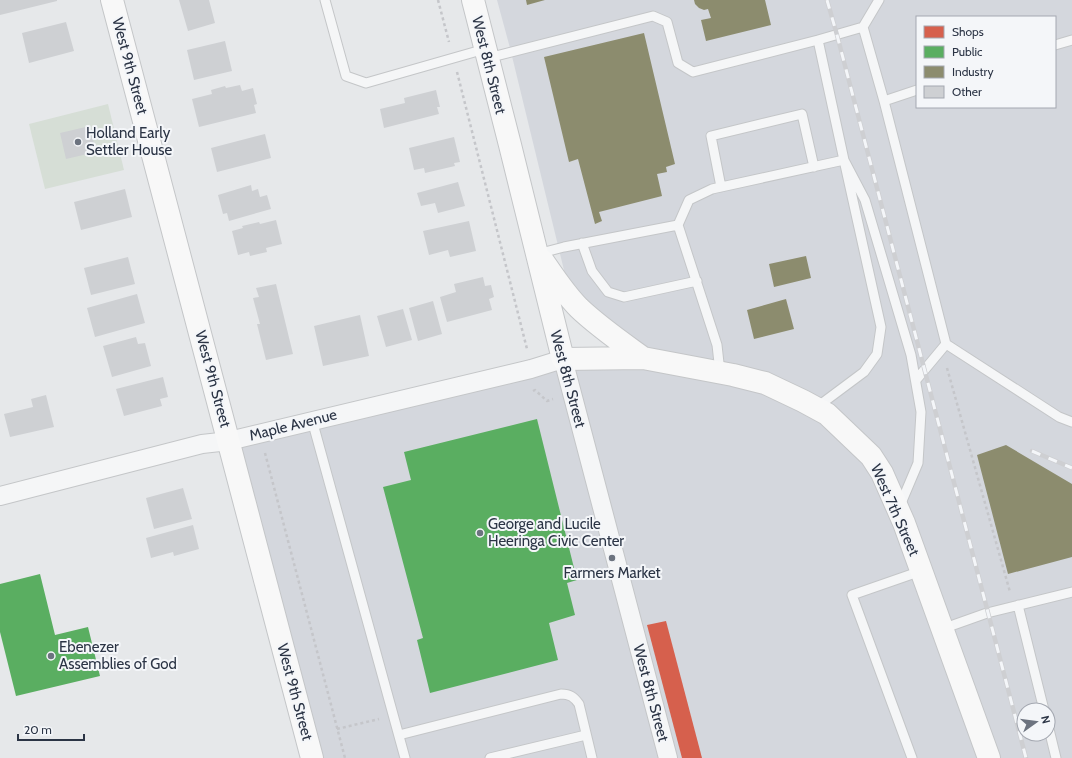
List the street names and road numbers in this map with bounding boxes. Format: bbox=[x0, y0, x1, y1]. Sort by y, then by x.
street label: West 8th Street bbox=[468, 14, 510, 116]
street label: West 9th Street bbox=[108, 16, 152, 116]
street label: West 8th Street bbox=[546, 328, 590, 430]
street label: West 9th Street bbox=[191, 329, 235, 429]
street label: Maple Avenue bbox=[247, 405, 339, 445]
street label: West 7th Street bbox=[867, 461, 923, 559]
street label: West 9th Street bbox=[273, 642, 317, 742]
street label: West 8th Street bbox=[629, 642, 673, 744]

